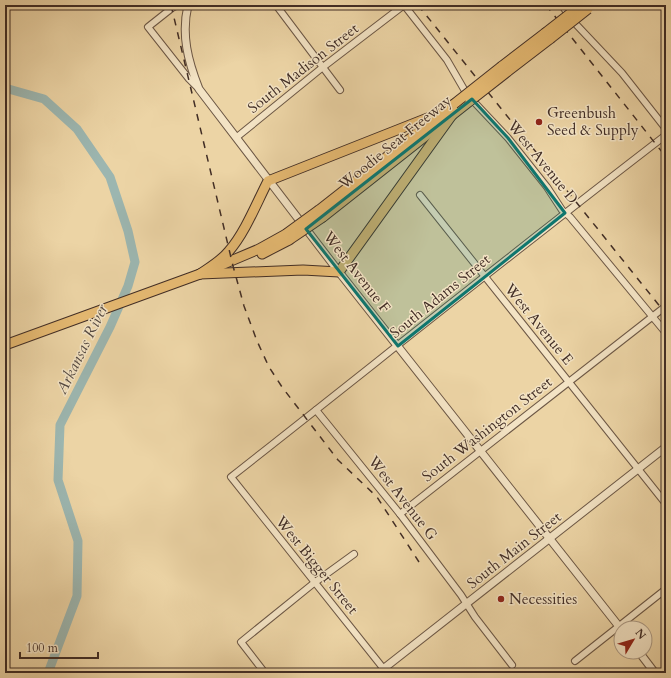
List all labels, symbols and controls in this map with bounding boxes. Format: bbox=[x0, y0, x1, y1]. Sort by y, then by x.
street label: South Madison Street bbox=[243, 18, 363, 118]
street label: Woodie Seat Freeway bbox=[334, 90, 456, 194]
place label: Greenbush Seed & Supply bbox=[547, 103, 639, 140]
street label: West Avenue D bbox=[502, 115, 583, 208]
marker: Greenbush Seed & Supply bbox=[534, 117, 544, 127]
street label: West Avenue F bbox=[318, 226, 395, 317]
street label: South Adams Street bbox=[386, 249, 495, 343]
street label: West Avenue E bbox=[499, 278, 578, 369]
water label: Arkansas River bbox=[50, 300, 113, 399]
street label: South Washington Street bbox=[418, 372, 556, 486]
street label: West Avenue G bbox=[363, 451, 442, 544]
street label: South Main Street bbox=[463, 507, 565, 593]
street label: West Bigger Street bbox=[271, 511, 363, 618]
place label: Necessities bbox=[509, 589, 577, 609]
marker: Necessities bbox=[496, 594, 506, 604]
north arrow bbox=[613, 620, 653, 660]
text: N bbox=[632, 626, 650, 643]
scale bar bbox=[20, 634, 98, 660]
text: 100 m bbox=[26, 640, 59, 656]

